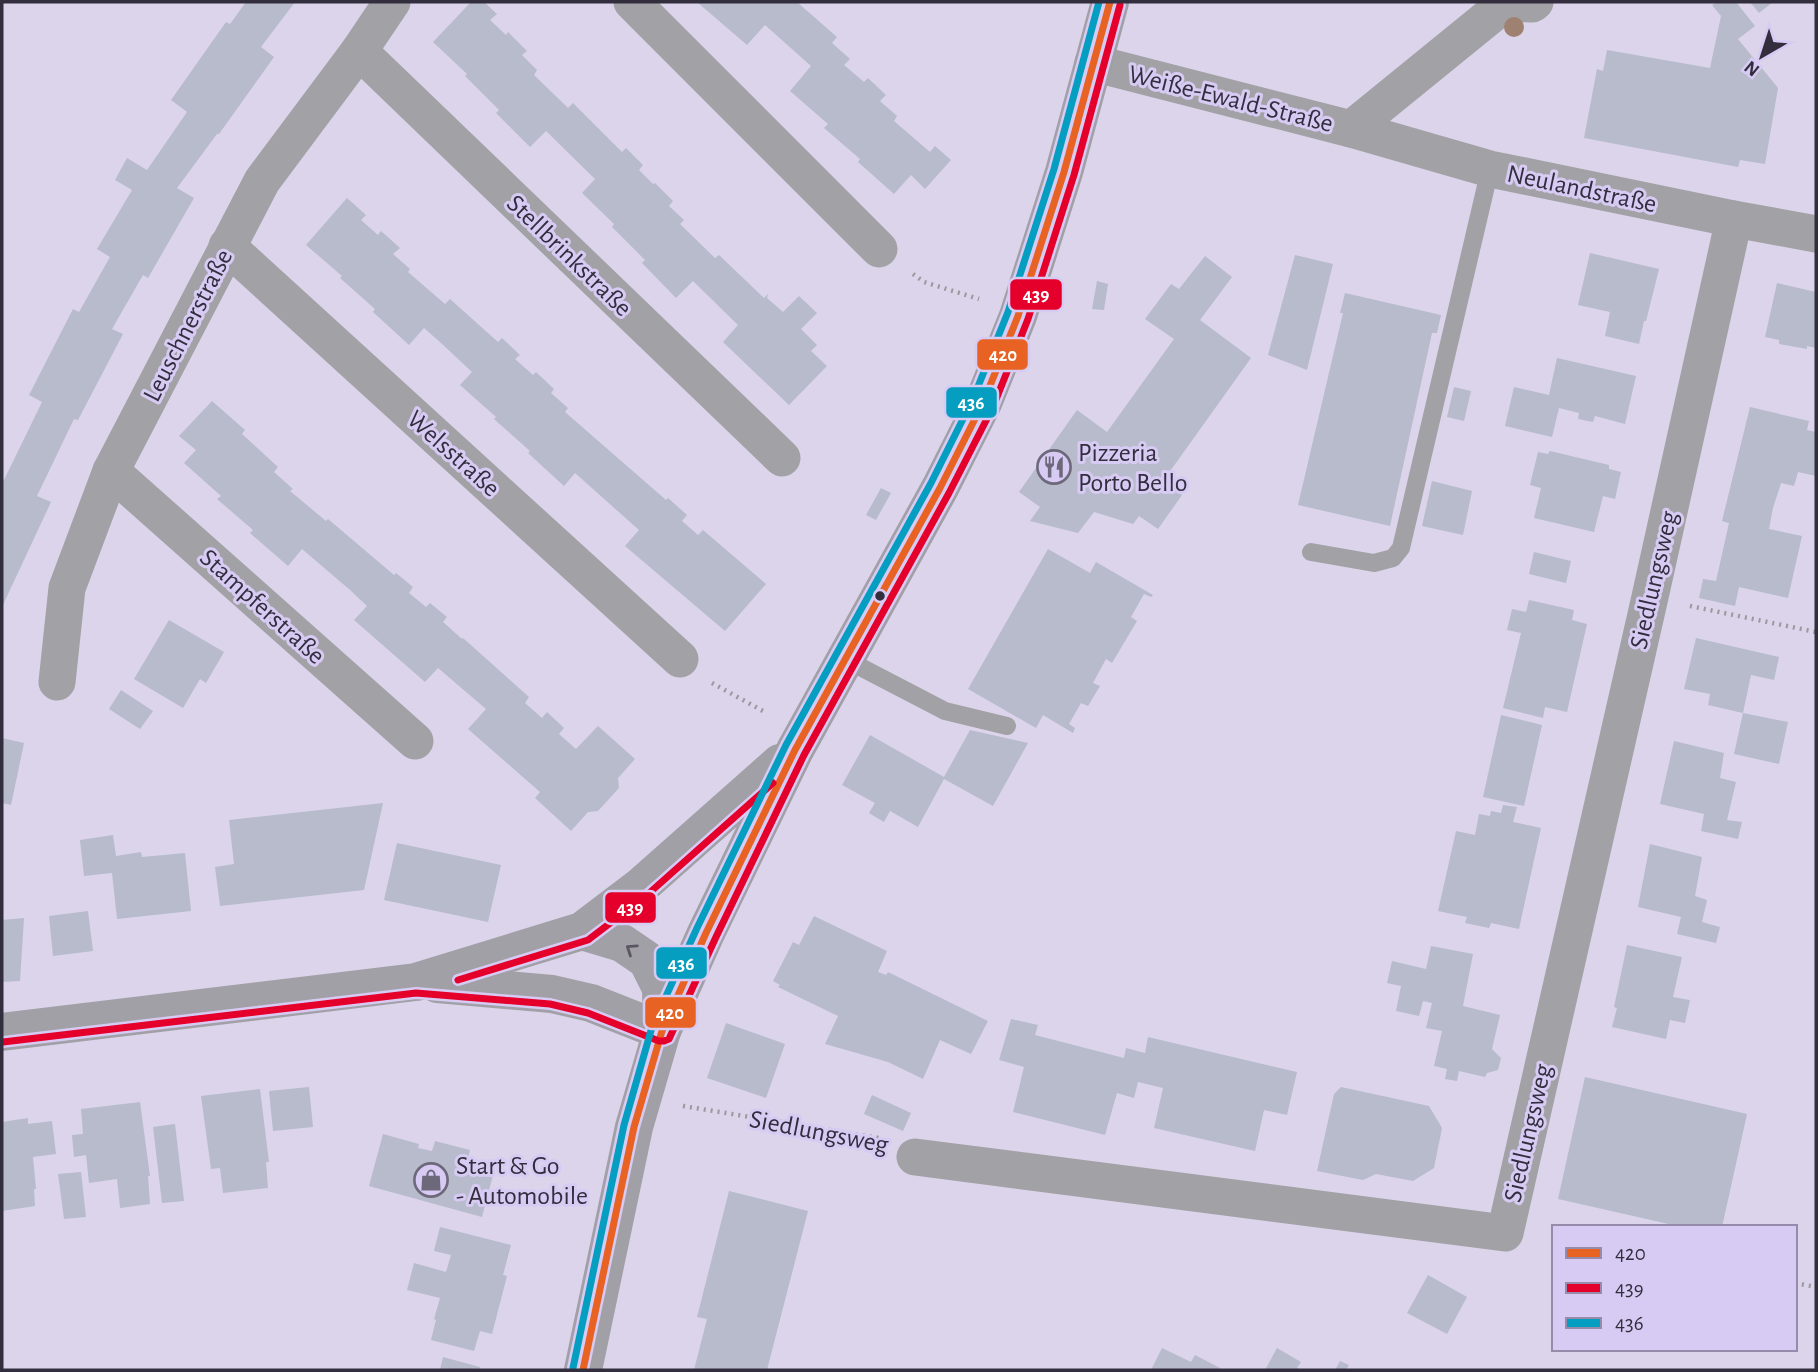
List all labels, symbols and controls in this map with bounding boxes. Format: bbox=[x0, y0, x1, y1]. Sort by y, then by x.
north arrow bbox=[1727, 21, 1797, 91]
text: N bbox=[1741, 57, 1763, 80]
street label: Weiße-Ewald-Straße bbox=[1126, 61, 1336, 137]
street label: Neulandstraße bbox=[1505, 160, 1659, 217]
street label: Stellbrinkstraße bbox=[502, 190, 637, 322]
street label: Leuschnerstraße bbox=[138, 245, 237, 406]
line badge: 439 bbox=[1009, 278, 1063, 311]
text: 439 bbox=[1023, 286, 1049, 305]
line badge: 420 bbox=[976, 338, 1029, 371]
text: 420 bbox=[989, 346, 1017, 365]
line badge: 436 bbox=[945, 386, 998, 419]
text: 436 bbox=[958, 394, 984, 413]
street label: Welsstraße bbox=[402, 406, 505, 502]
place label: Pizzeria Porto Bello bbox=[1078, 440, 1188, 496]
restaurant icon: Pizzeria Porto Bello bbox=[1035, 448, 1073, 486]
street label: Siedlungsweg bbox=[1625, 508, 1683, 652]
street label: Stampferstraße bbox=[195, 544, 330, 669]
unlabelled marker bbox=[873, 589, 887, 603]
line badge: 439 bbox=[604, 891, 657, 924]
text: 439 bbox=[617, 899, 643, 918]
one-way arrow bbox=[626, 945, 639, 958]
line badge: 436 bbox=[655, 946, 708, 980]
text: 436 bbox=[668, 955, 694, 974]
line badge: 420 bbox=[644, 996, 697, 1029]
text: 420 bbox=[656, 1004, 684, 1023]
street label: Siedlungsweg bbox=[1499, 1061, 1557, 1205]
street label: Siedlungsweg bbox=[747, 1106, 891, 1158]
place label: Start & Go - Automobile bbox=[456, 1153, 588, 1209]
shop icon: Start & Go - Automobile bbox=[412, 1161, 450, 1199]
legend bbox=[1552, 1225, 1797, 1351]
text: 420 bbox=[1615, 1243, 1646, 1264]
text: 439 bbox=[1615, 1278, 1644, 1299]
text: 436 bbox=[1615, 1313, 1644, 1334]

